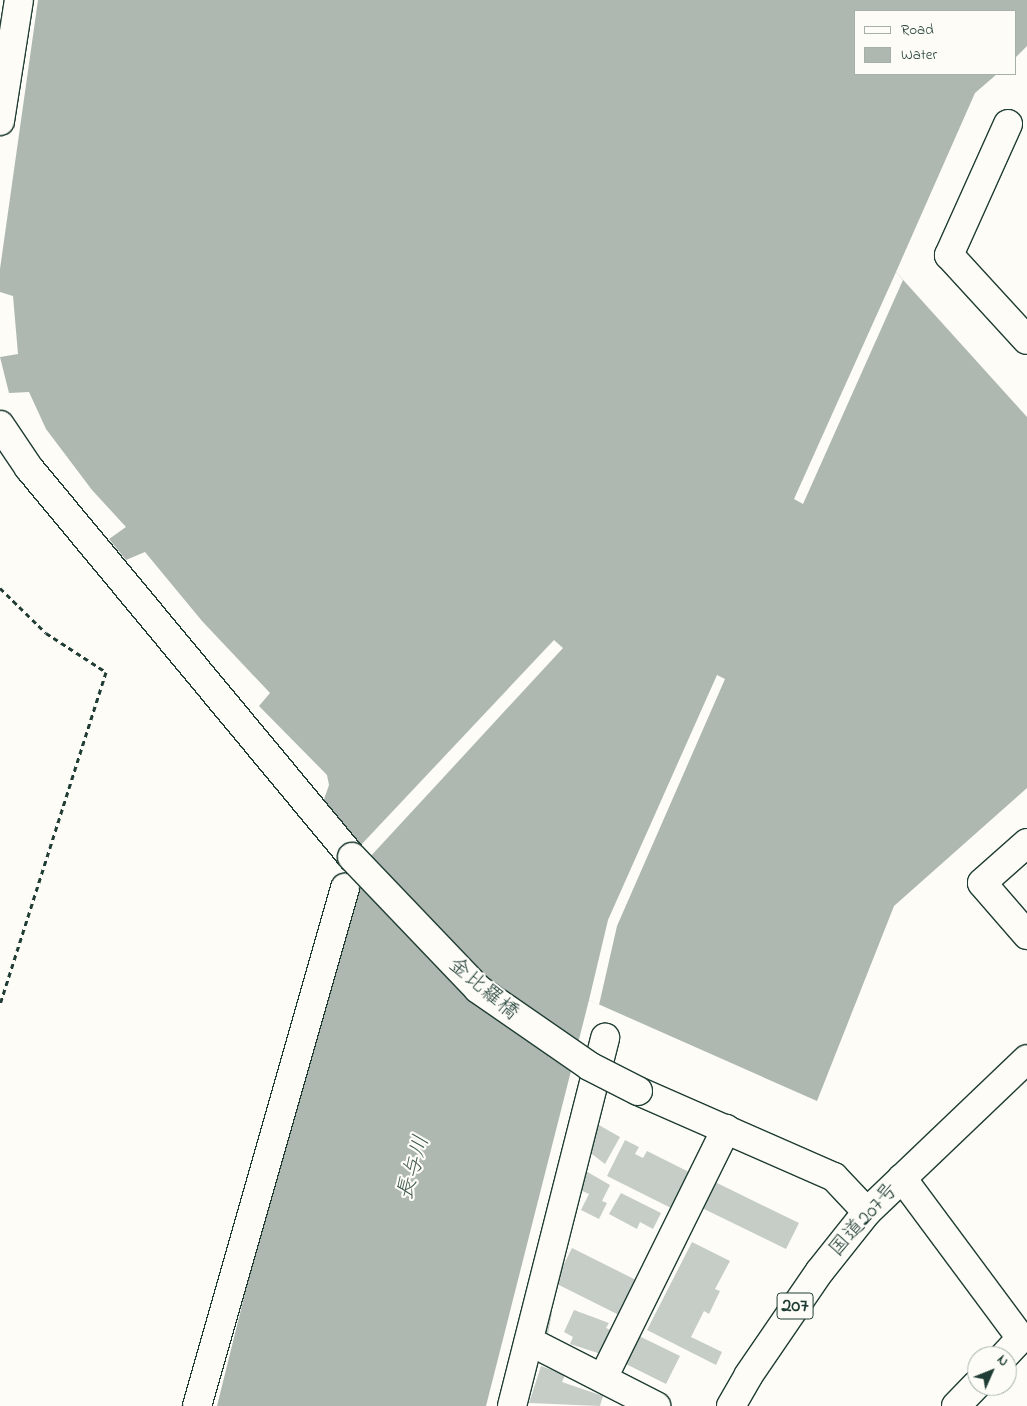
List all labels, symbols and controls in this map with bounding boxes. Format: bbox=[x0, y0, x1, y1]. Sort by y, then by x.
legend bbox=[854, 10, 1017, 75]
text: Road bbox=[901, 19, 934, 41]
text: Water bbox=[901, 44, 937, 66]
street label: 金比羅橋 bbox=[443, 952, 523, 1026]
water label: 長与川 bbox=[393, 1133, 437, 1203]
street label: 国道207号 bbox=[824, 1178, 904, 1262]
road number: 207 bbox=[776, 1288, 814, 1324]
north arrow bbox=[967, 1346, 1017, 1396]
text: N bbox=[992, 1350, 1013, 1372]

